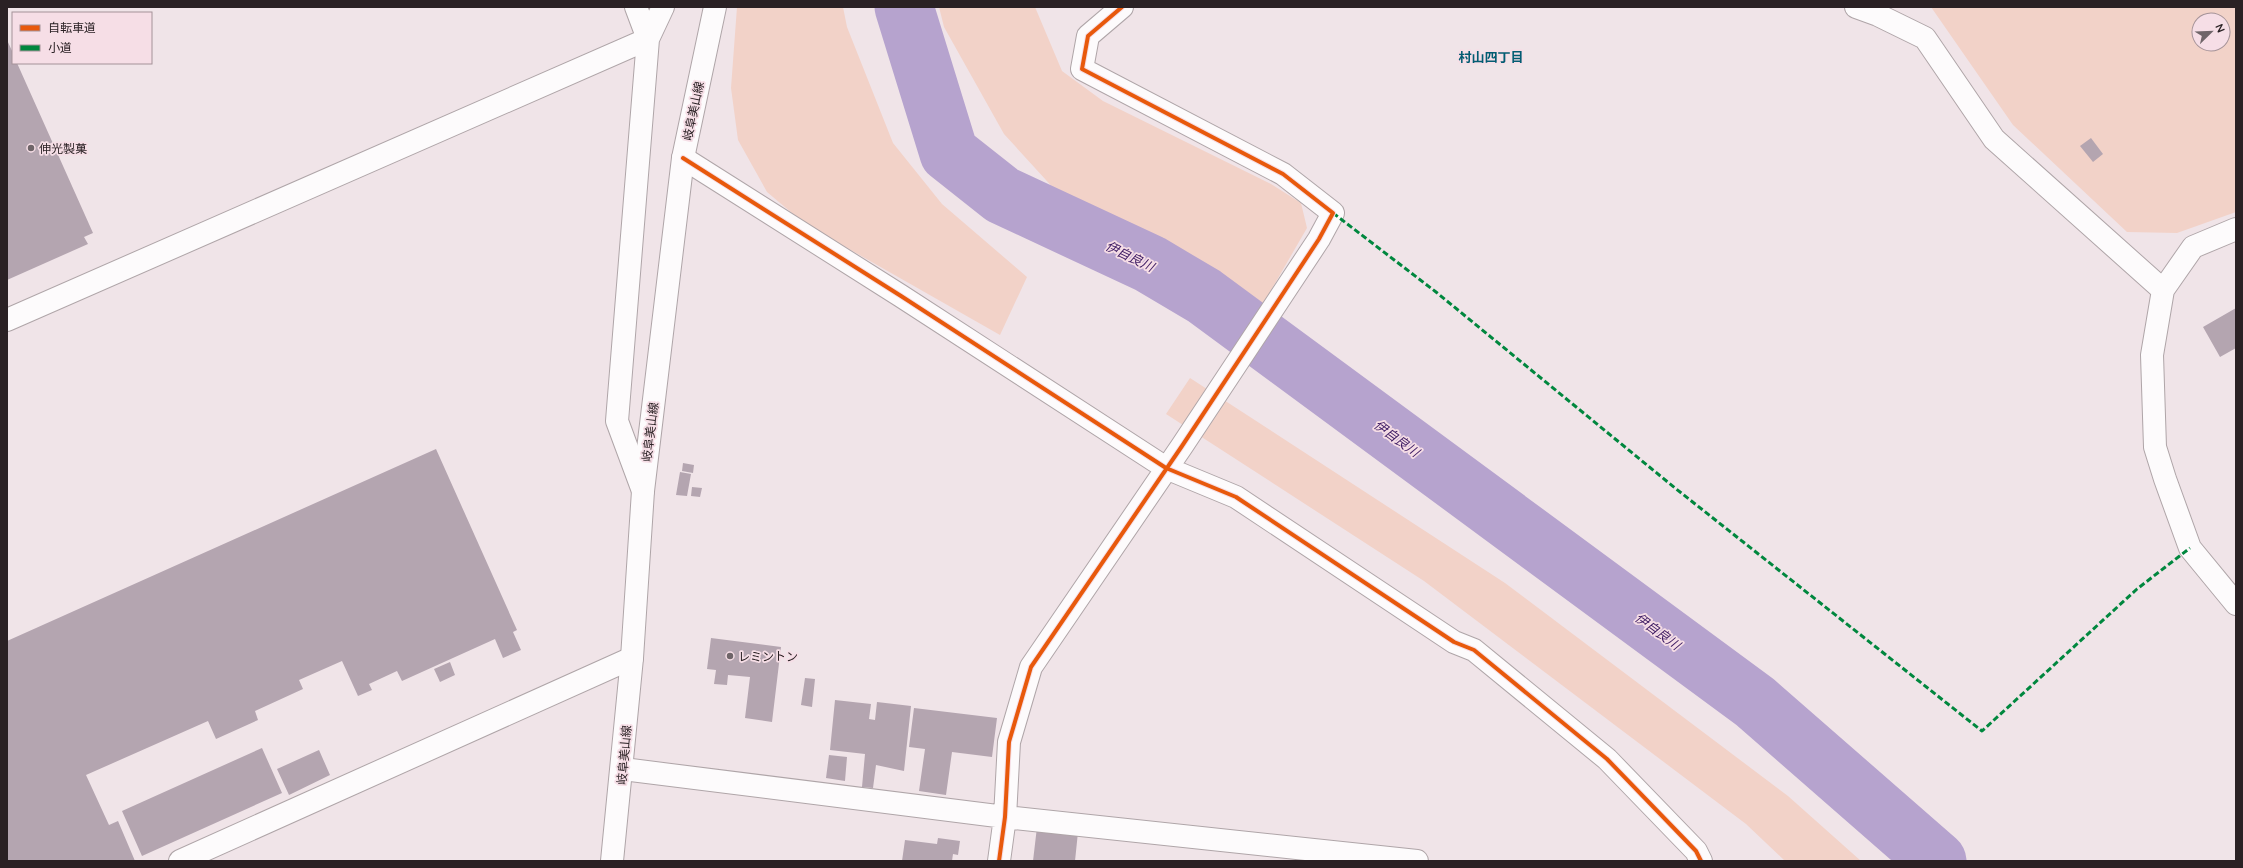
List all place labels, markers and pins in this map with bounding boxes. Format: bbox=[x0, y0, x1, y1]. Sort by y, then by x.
place label: 伸光製菓 bbox=[39, 141, 87, 156]
marker: 伸光製菓 bbox=[26, 143, 36, 153]
place label: レミントン bbox=[738, 649, 798, 664]
marker: レミントン bbox=[725, 651, 735, 661]

